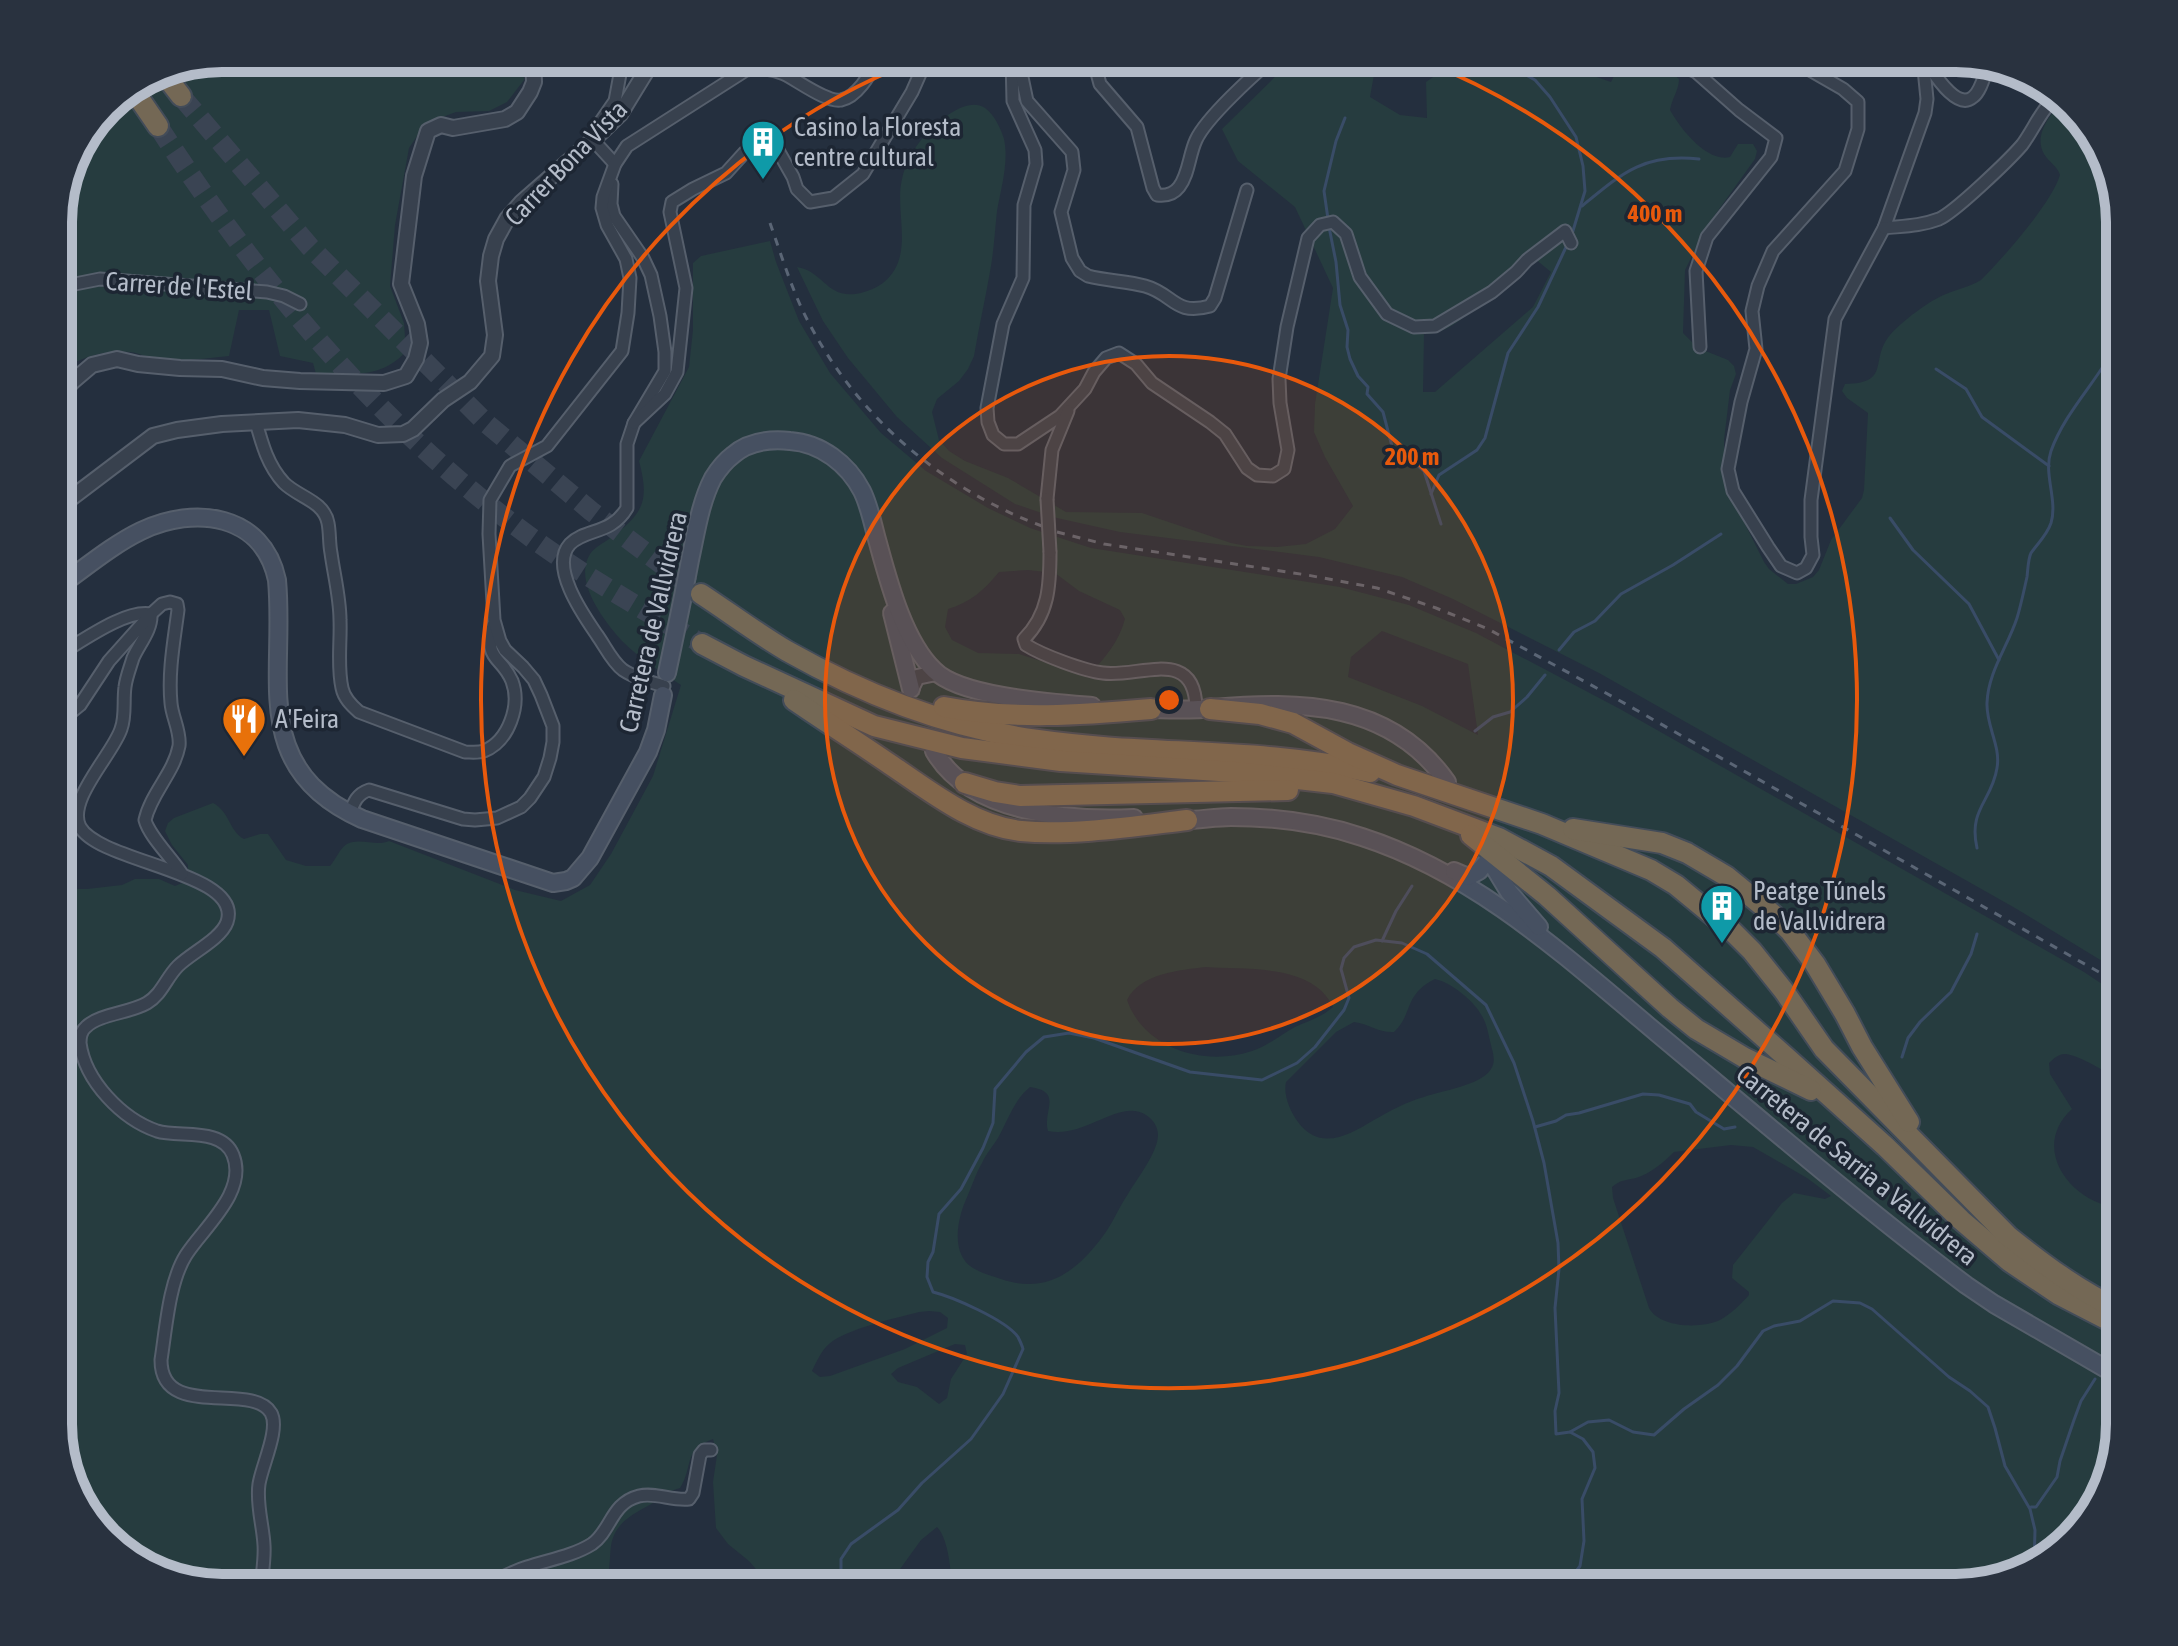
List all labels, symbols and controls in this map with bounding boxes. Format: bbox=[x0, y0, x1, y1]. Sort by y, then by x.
street label: Carrer Bona Vista bbox=[499, 94, 633, 232]
place label: Casino la Floresta centre cultural bbox=[794, 112, 961, 172]
building icon: Casino la Floresta centre cultural bbox=[739, 118, 787, 181]
text: 400 m bbox=[1627, 200, 1682, 227]
street label: Carrer de l'Estel bbox=[105, 266, 254, 306]
text: 200 m bbox=[1385, 443, 1439, 470]
street label: Carretera de Vallvidrera bbox=[613, 509, 693, 735]
centre of rings bbox=[1155, 686, 1183, 714]
restaurant icon: A'Feira bbox=[220, 695, 268, 758]
place label: A'Feira bbox=[275, 704, 339, 734]
place label: Peatge Túnels de Vallvidrera bbox=[1753, 876, 1886, 936]
building icon: Peatge Túnels de Vallvidrera bbox=[1698, 882, 1746, 945]
street label: Carretera de Sarria a Vallvidrera bbox=[1730, 1059, 1984, 1271]

